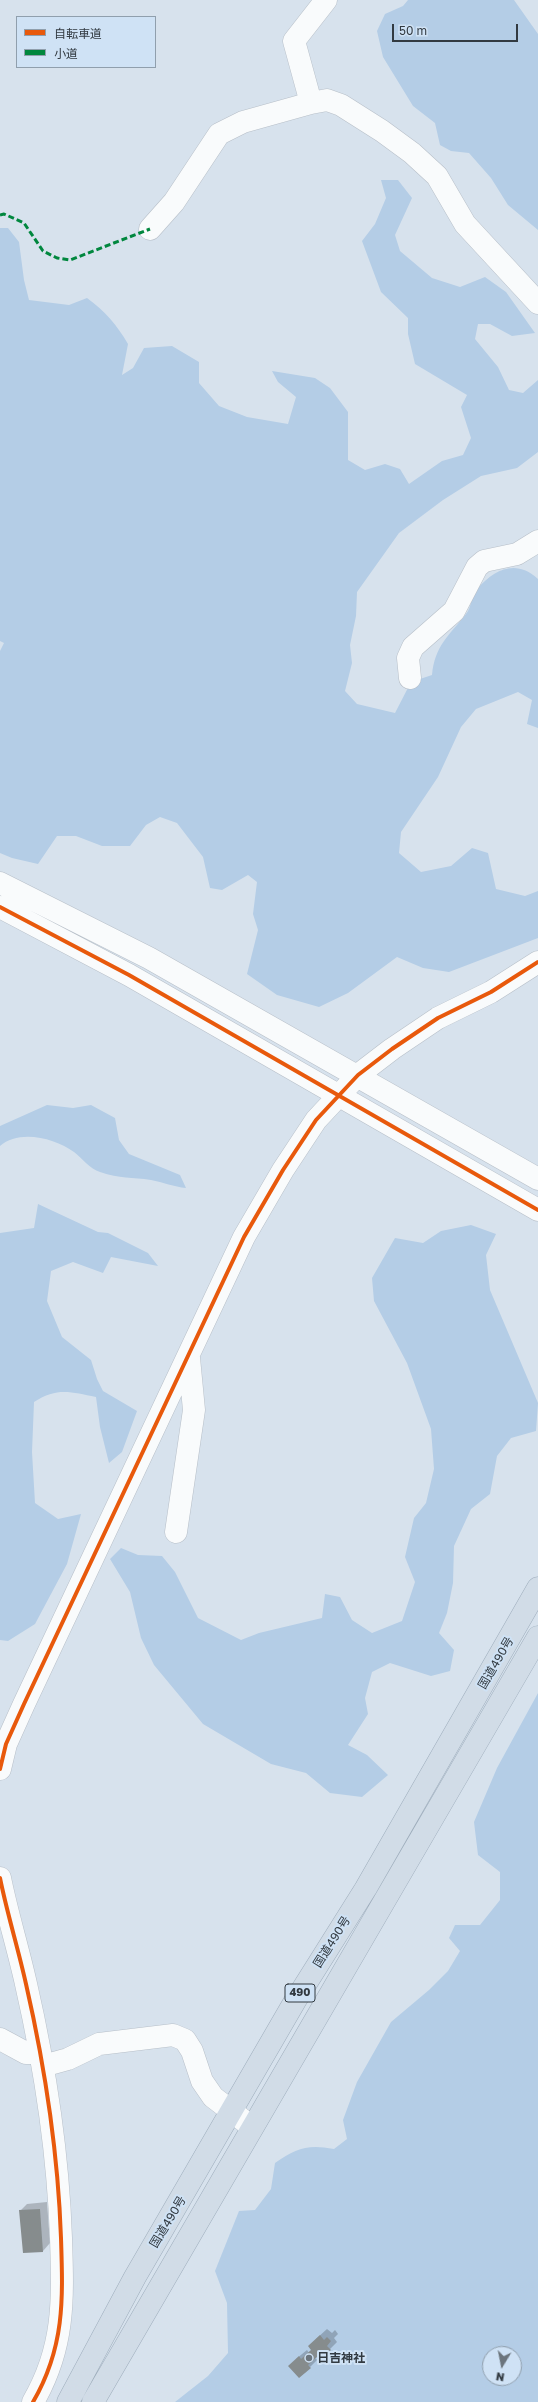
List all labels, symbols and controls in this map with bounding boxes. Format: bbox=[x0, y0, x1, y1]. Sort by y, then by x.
legend bbox=[16, 16, 156, 68]
scale bar bbox=[394, 16, 520, 42]
text: 50 m bbox=[399, 23, 427, 38]
text: 自転車道 bbox=[54, 26, 102, 41]
text: 小道 bbox=[54, 46, 78, 61]
street label: 国道490号 bbox=[475, 1634, 517, 1692]
street label: 国道490号 bbox=[311, 1914, 353, 1970]
road number: 490 bbox=[285, 1984, 315, 2002]
street label: 国道490号 bbox=[147, 2193, 189, 2251]
north arrow bbox=[482, 2346, 522, 2386]
place label: 日吉神社 bbox=[317, 2351, 365, 2365]
marker: 日吉神社 bbox=[304, 2353, 314, 2363]
text: N bbox=[495, 2370, 505, 2384]

